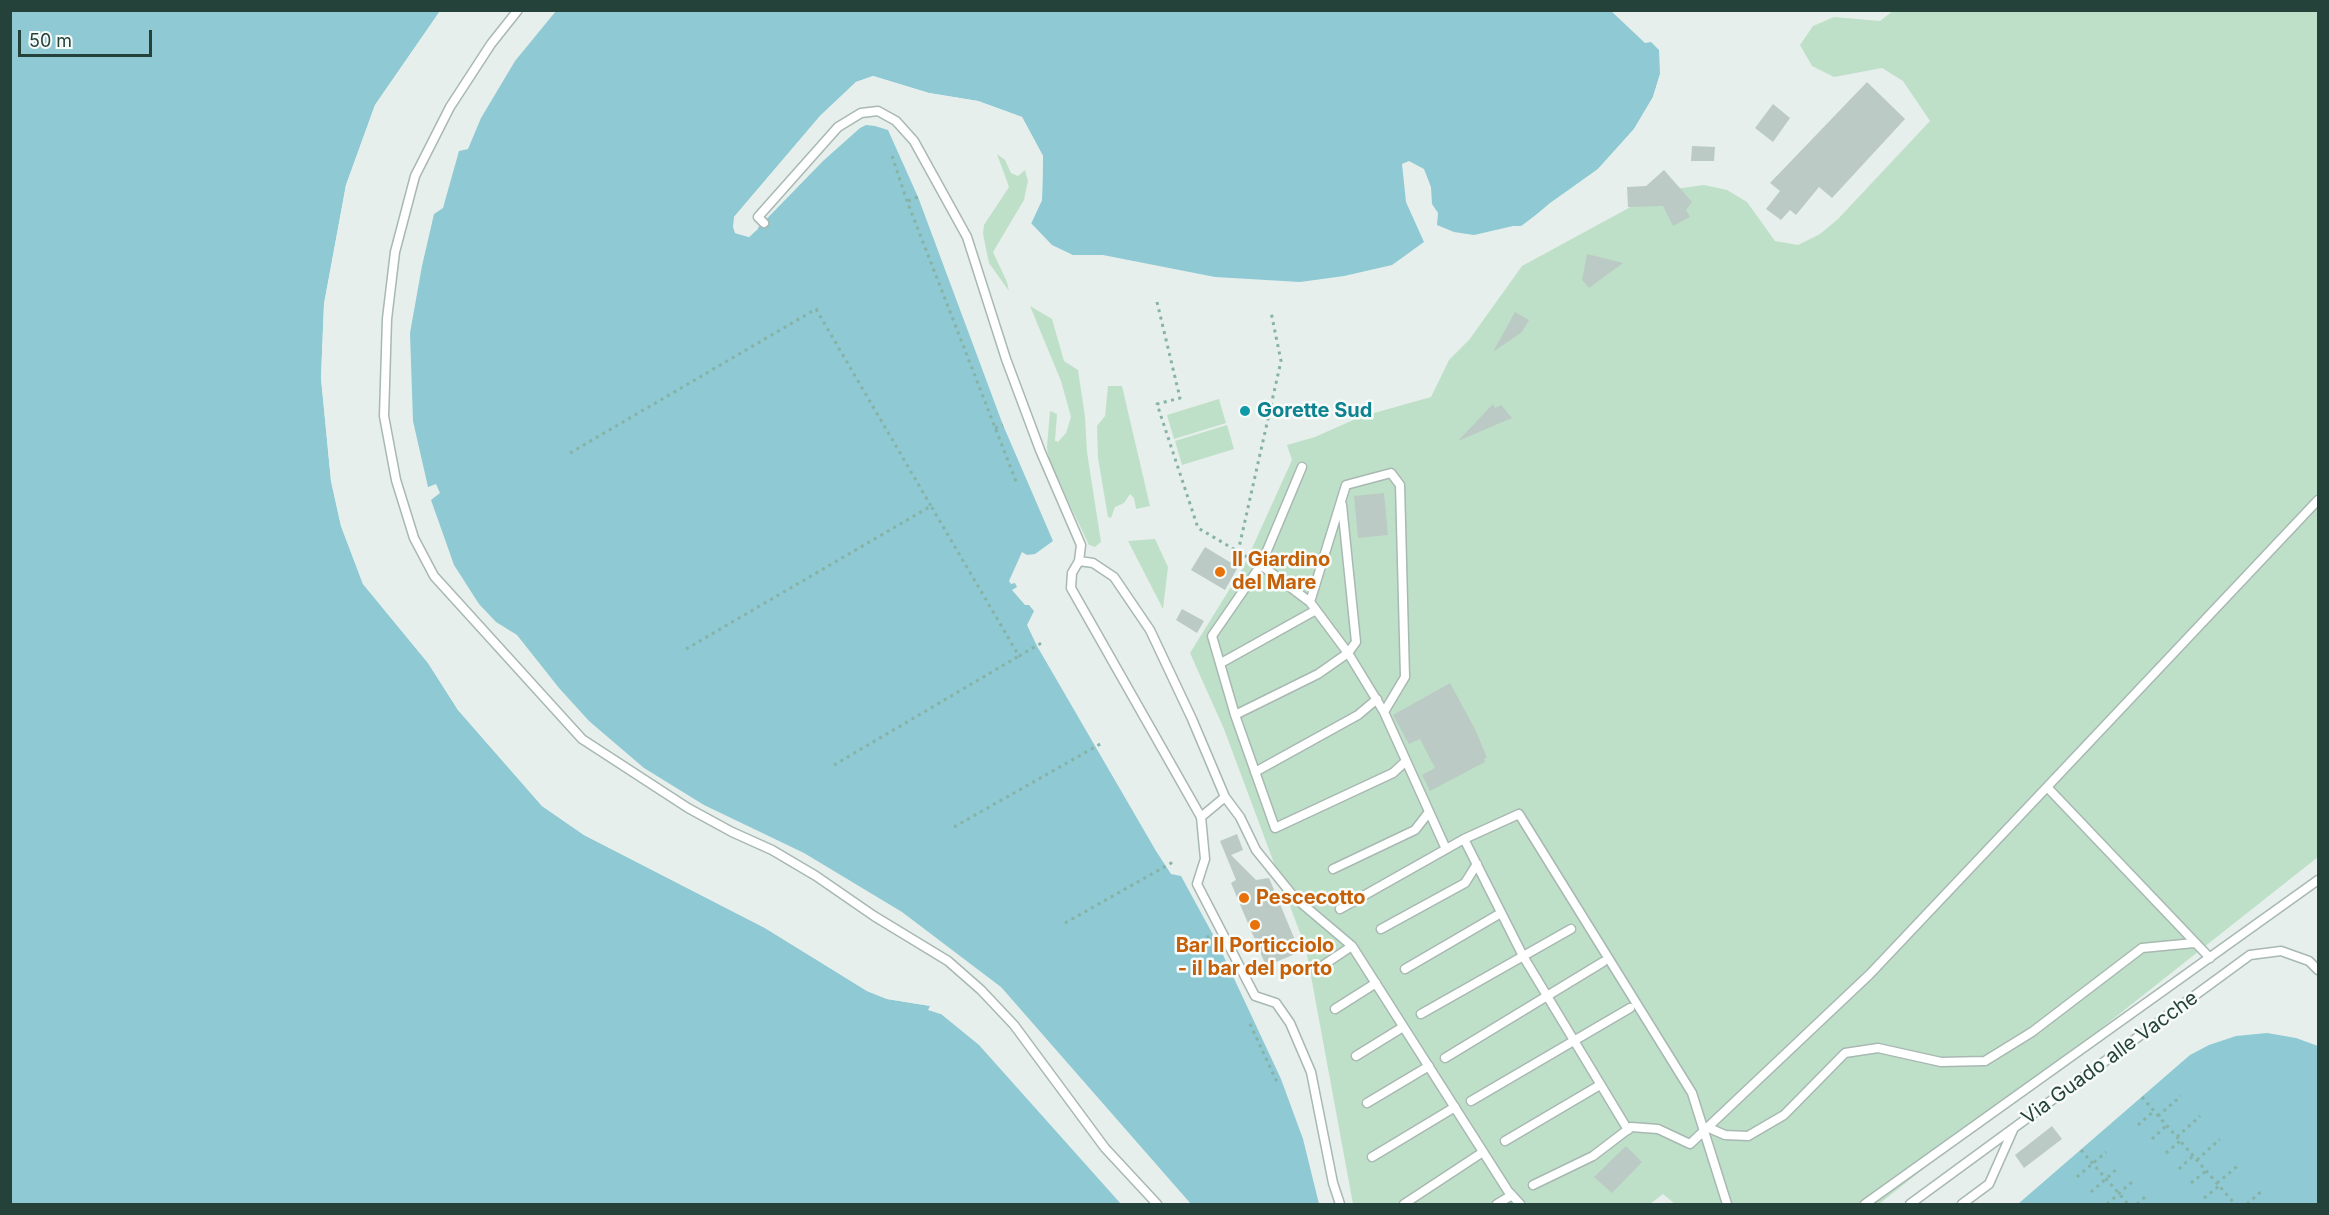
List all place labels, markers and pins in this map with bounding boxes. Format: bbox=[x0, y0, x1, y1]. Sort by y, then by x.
place label: Gorette Sud bbox=[1257, 399, 1372, 423]
marker: Gorette Sud bbox=[1238, 404, 1252, 418]
place label: Il Giardino del Mare bbox=[1232, 548, 1330, 595]
marker: Il Giardino del Mare bbox=[1213, 565, 1227, 579]
place label: Pescecotto bbox=[1256, 886, 1366, 910]
marker: Pescecotto bbox=[1237, 891, 1251, 905]
marker: Bar Il Porticciolo - il bar del porto bbox=[1248, 918, 1262, 932]
place label: Bar Il Porticciolo - il bar del porto bbox=[1176, 934, 1334, 981]

